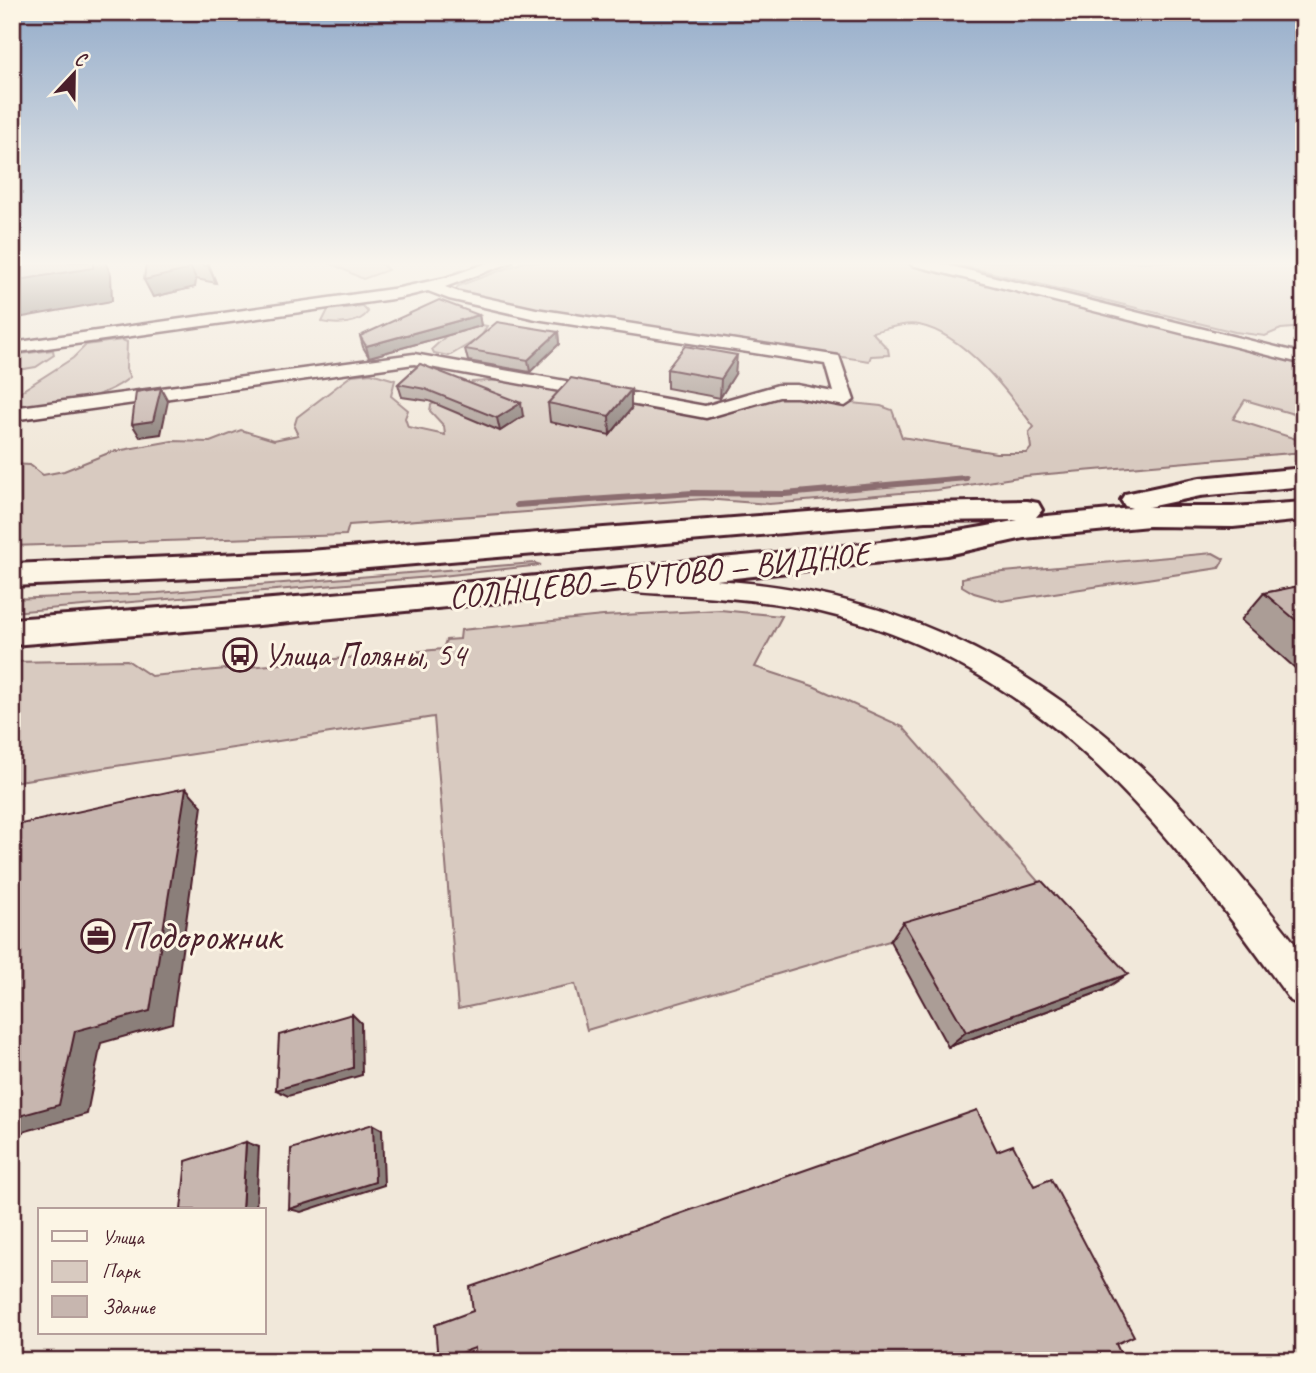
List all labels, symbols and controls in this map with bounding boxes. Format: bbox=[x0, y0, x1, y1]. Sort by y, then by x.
north arrow bbox=[38, 38, 108, 108]
text: С bbox=[71, 46, 91, 73]
street label: СОЛНЦЕВО — БУТОВО — ВИДНОЕ bbox=[447, 532, 875, 618]
place label: Улица Поляны, 54 bbox=[264, 634, 469, 676]
bus stop icon: Улица Поляны, 54 bbox=[221, 636, 259, 674]
place label: Подорожник bbox=[122, 911, 284, 961]
office icon: Подорожник bbox=[79, 917, 117, 955]
legend bbox=[38, 1208, 266, 1334]
text: Улица bbox=[102, 1224, 145, 1250]
text: Парк bbox=[102, 1258, 142, 1284]
text: Здание bbox=[102, 1294, 156, 1320]

